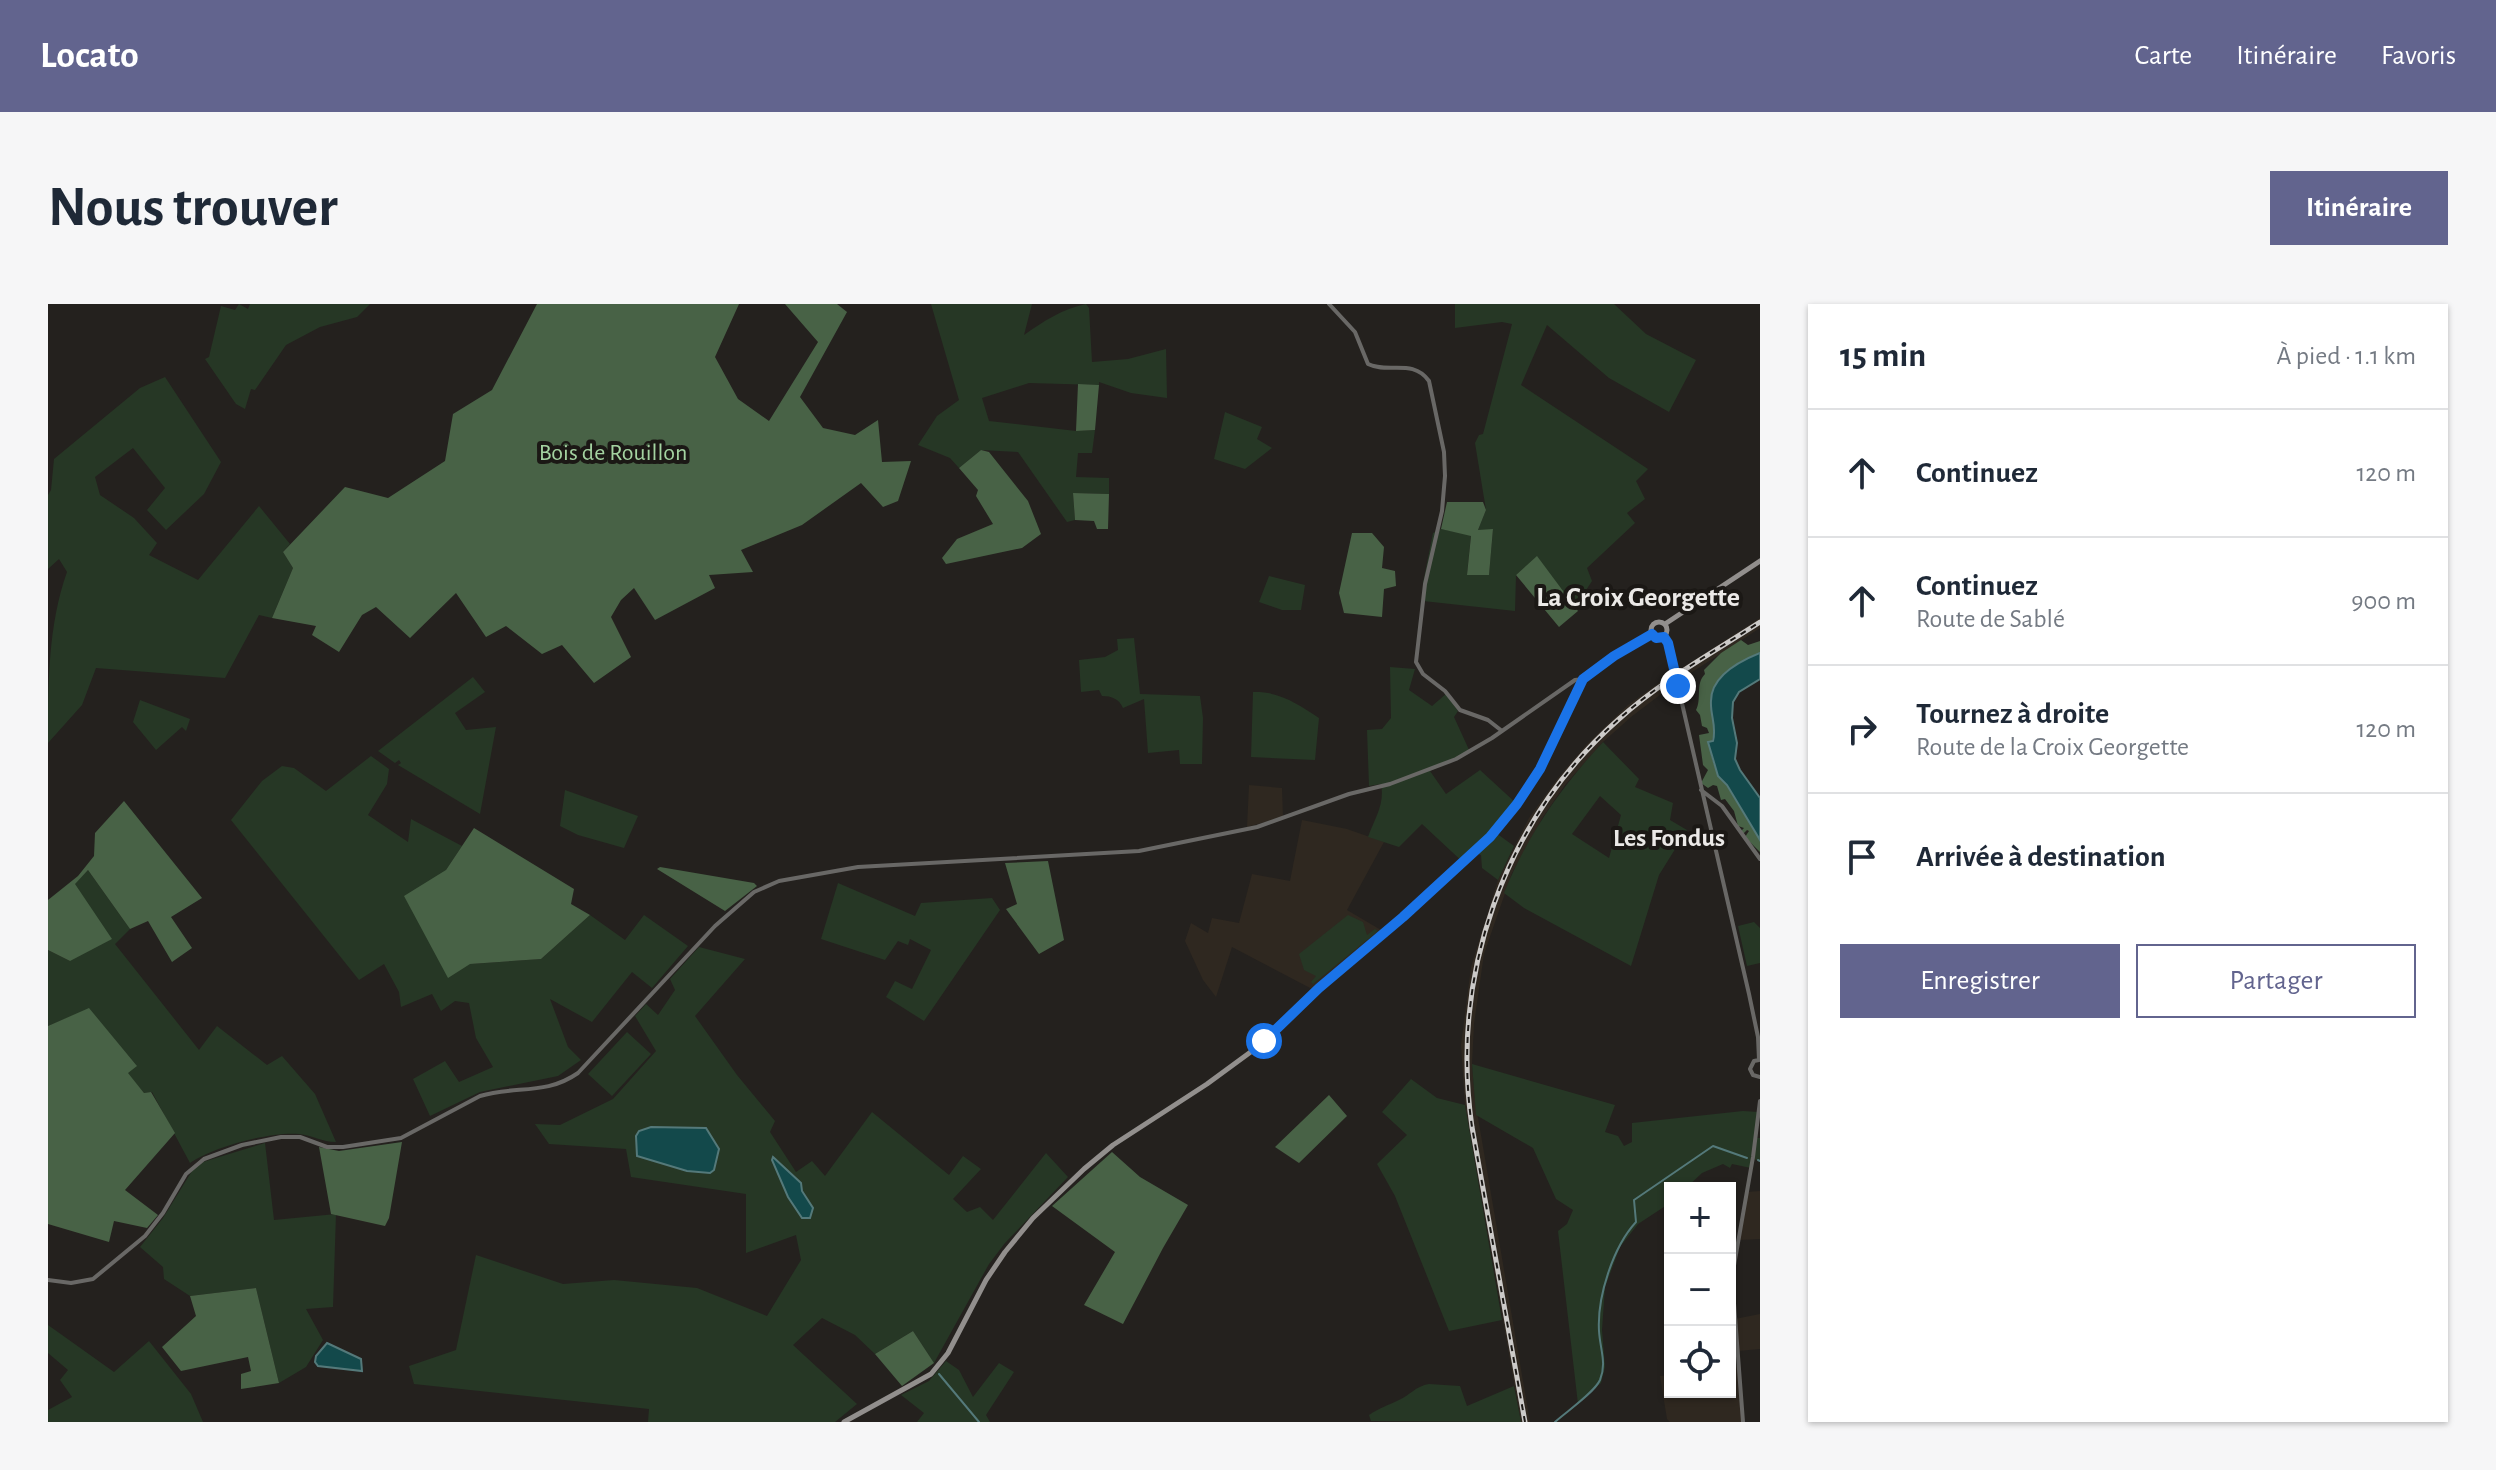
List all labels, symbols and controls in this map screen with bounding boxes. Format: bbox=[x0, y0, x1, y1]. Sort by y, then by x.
text: Locato bbox=[40, 37, 139, 75]
text: Carte bbox=[2135, 42, 2192, 70]
text: Itinéraire bbox=[2236, 42, 2337, 70]
text: Favoris bbox=[2381, 42, 2456, 70]
button: Itinéraire bbox=[2270, 171, 2448, 245]
text: Nous trouver bbox=[48, 180, 338, 236]
text: 15 min bbox=[1840, 339, 1926, 373]
text: À pied · 1.1 km bbox=[2276, 343, 2416, 369]
park label: Bois de Rouillon bbox=[539, 441, 687, 465]
icon: ahead bbox=[1840, 451, 1884, 495]
text: Continuez bbox=[1916, 458, 2038, 488]
text: 120 m bbox=[2356, 460, 2416, 486]
text: Continuez bbox=[1916, 571, 2038, 601]
icon: ahead bbox=[1840, 579, 1884, 623]
district label: La Croix Georgette bbox=[1536, 584, 1740, 612]
text: 900 m bbox=[2351, 588, 2416, 614]
text: Route de Sablé bbox=[1916, 606, 2065, 632]
route end bbox=[1660, 668, 1696, 704]
text: Tournez à droite bbox=[1916, 699, 2109, 729]
icon: right bbox=[1840, 707, 1884, 751]
text: 120 m bbox=[2356, 716, 2416, 742]
text: Route de la Croix Georgette bbox=[1916, 734, 2189, 760]
district label: Les Fondus bbox=[1613, 825, 1725, 851]
icon: arrive bbox=[1840, 835, 1884, 879]
text: Arrivée à destination bbox=[1916, 842, 2166, 872]
button: Enregistrer bbox=[1840, 944, 2120, 1018]
button: Partager bbox=[2136, 944, 2416, 1018]
route start bbox=[1246, 1023, 1282, 1059]
map controls bbox=[1664, 1182, 1736, 1398]
button: + bbox=[1664, 1182, 1736, 1254]
button: − bbox=[1664, 1254, 1736, 1326]
button: locate bbox=[1664, 1326, 1736, 1398]

